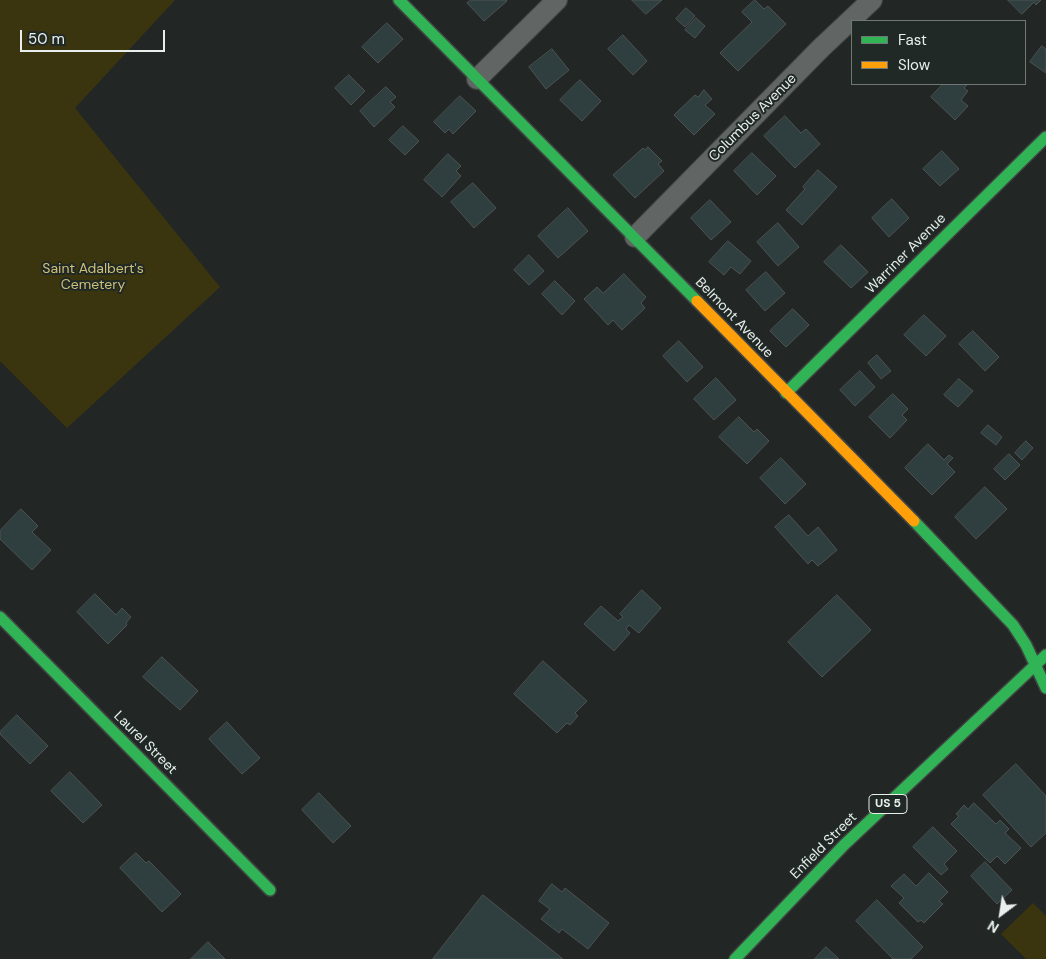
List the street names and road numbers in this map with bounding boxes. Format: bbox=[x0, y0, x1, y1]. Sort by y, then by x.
street label: Columbus Avenue bbox=[706, 71, 800, 165]
street label: Warriner Avenue bbox=[862, 210, 950, 298]
street label: Belmont Avenue bbox=[691, 274, 777, 362]
street label: Laurel Street bbox=[110, 708, 180, 778]
road number: US 5 bbox=[869, 794, 907, 814]
street label: Enfield Street bbox=[787, 809, 861, 883]

